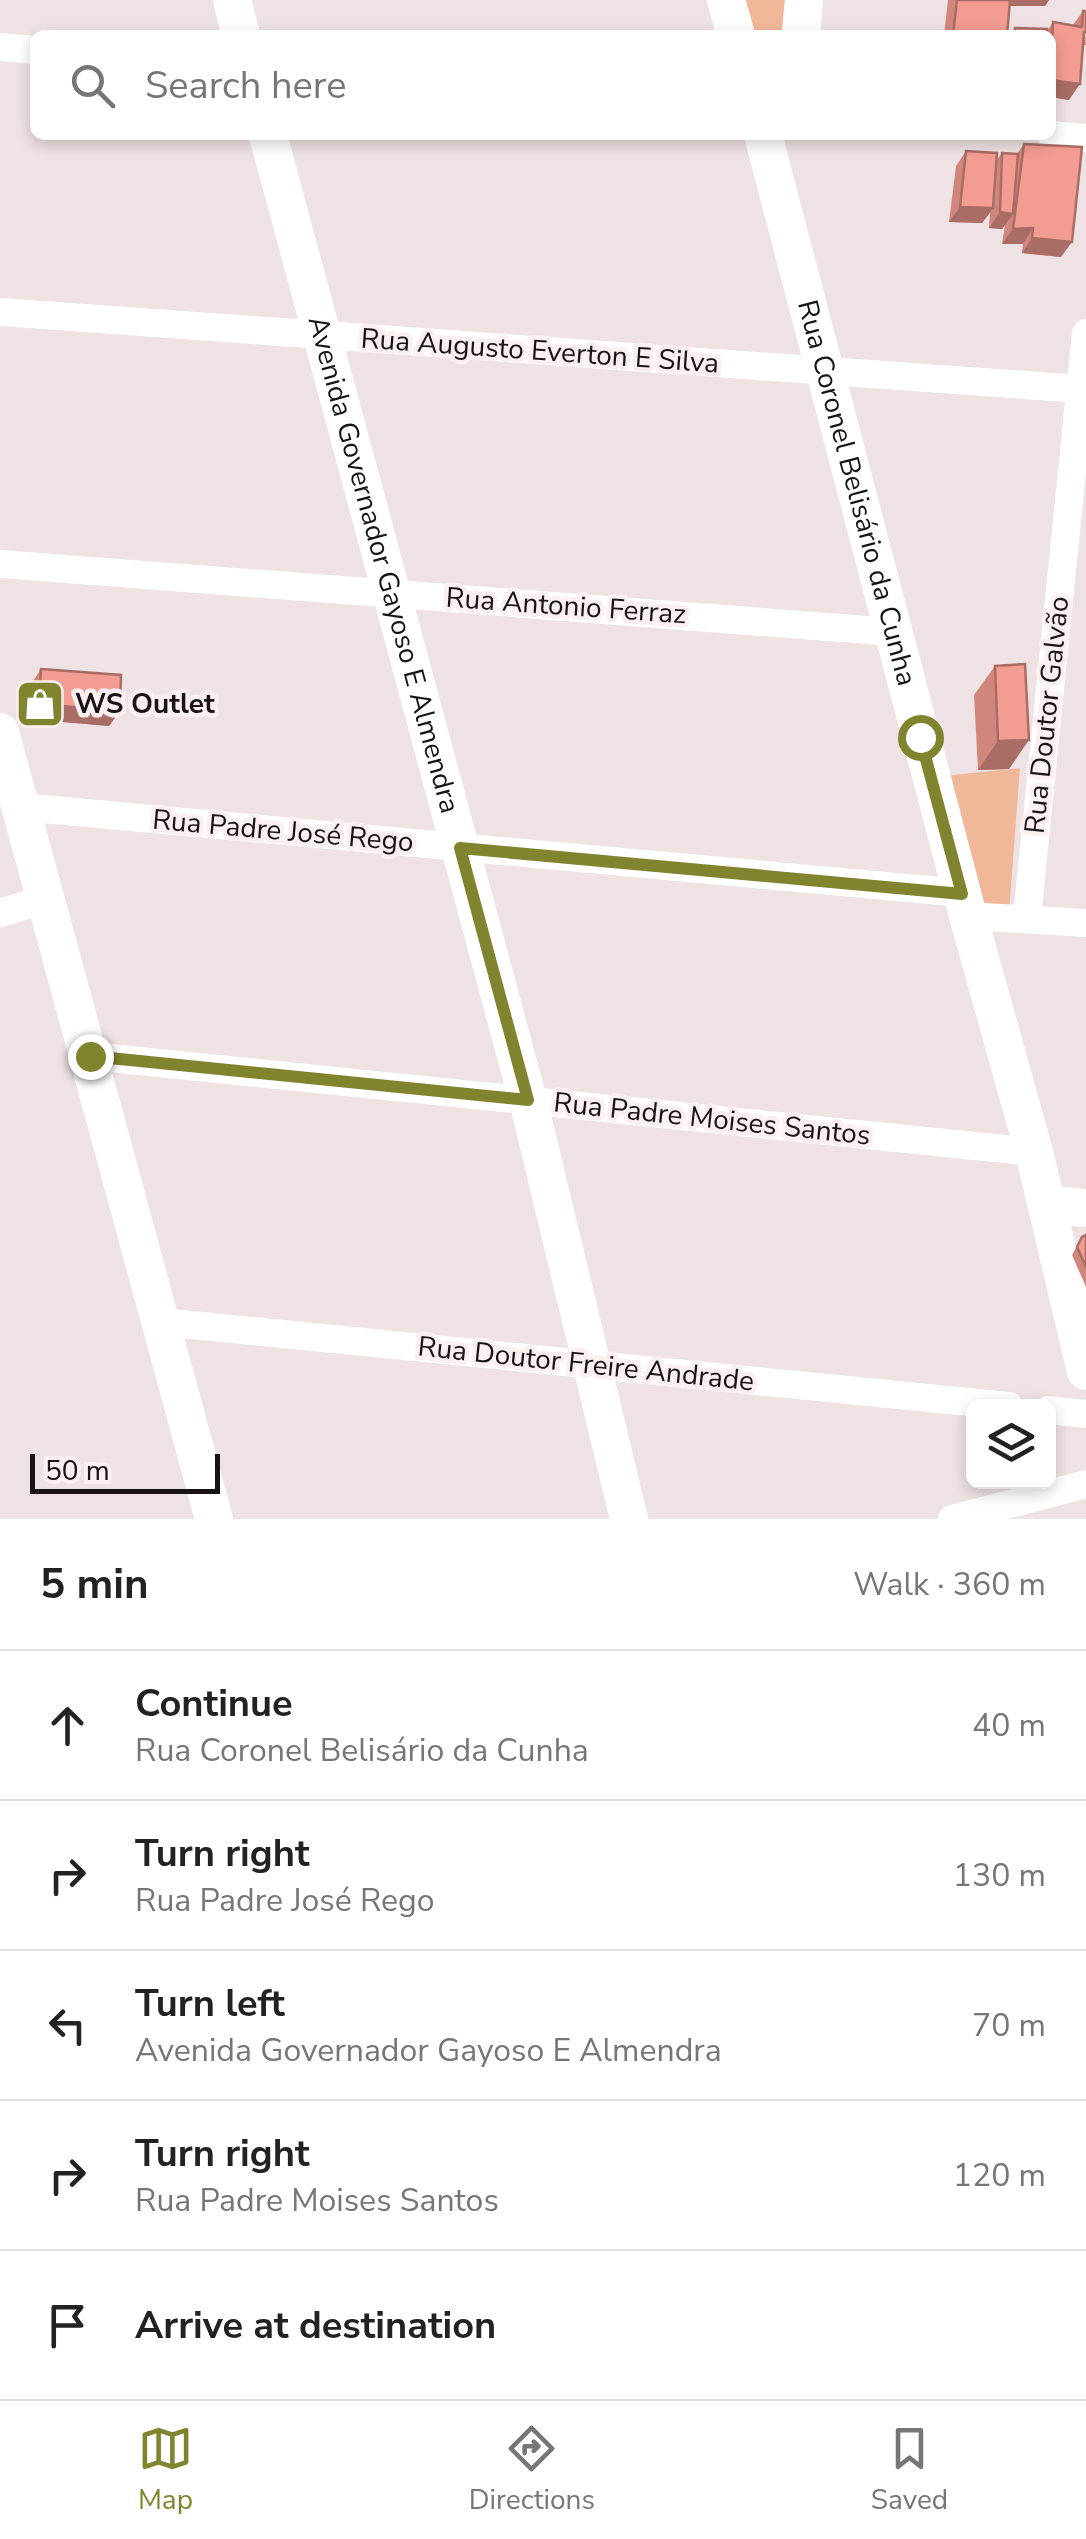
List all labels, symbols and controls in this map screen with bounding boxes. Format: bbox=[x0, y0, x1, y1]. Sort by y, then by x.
search box bbox=[30, 30, 1056, 140]
icon: search bbox=[65, 58, 120, 113]
text: Search here bbox=[145, 60, 346, 111]
street label: Rua Coronel Belisário da Cunha bbox=[788, 296, 926, 690]
street label: Avenida Governador Gayoso E Almendra bbox=[299, 312, 469, 818]
street label: Rua Augusto Everton E Silva bbox=[360, 320, 720, 382]
street label: Rua Antonio Ferraz bbox=[445, 579, 687, 633]
street label: Rua Doutor Galvão bbox=[1016, 594, 1078, 836]
shop icon: WS Outlet bbox=[14, 678, 66, 730]
place label: WS Outlet bbox=[75, 685, 215, 723]
route start bbox=[898, 715, 944, 761]
street label: Rua Padre José Rego bbox=[151, 801, 415, 861]
route end bbox=[68, 1034, 114, 1080]
street label: Rua Padre Moises Santos bbox=[552, 1083, 872, 1155]
street label: Rua Doutor Freire Andrade bbox=[416, 1327, 756, 1401]
map controls bbox=[966, 1399, 1056, 1489]
button: layers bbox=[966, 1399, 1056, 1489]
scale bar bbox=[30, 1449, 220, 1494]
text: 50 m bbox=[45, 1452, 110, 1490]
text: 5 min bbox=[40, 1556, 149, 1613]
text: Walk · 360 m bbox=[853, 1563, 1046, 1606]
text: Continue bbox=[135, 1678, 293, 1729]
icon: ahead bbox=[40, 1698, 95, 1753]
text: 40 m bbox=[972, 1704, 1046, 1747]
text: Rua Coronel Belisário da Cunha bbox=[135, 1729, 589, 1772]
text: Turn right bbox=[135, 1828, 310, 1879]
icon: right bbox=[40, 1848, 95, 1903]
text: 130 m bbox=[953, 1854, 1046, 1897]
text: Rua Padre José Rego bbox=[135, 1879, 435, 1922]
text: Turn left bbox=[135, 1978, 285, 2029]
icon: left bbox=[40, 1998, 95, 2053]
text: 70 m bbox=[972, 2004, 1046, 2047]
text: Avenida Governador Gayoso E Almendra bbox=[135, 2029, 722, 2072]
text: Turn right bbox=[135, 2128, 310, 2179]
icon: right bbox=[40, 2148, 95, 2203]
text: 120 m bbox=[953, 2154, 1046, 2197]
text: Rua Padre Moises Santos bbox=[135, 2179, 499, 2222]
icon: arrive bbox=[40, 2298, 95, 2353]
text: Arrive at destination bbox=[135, 2300, 496, 2351]
tab: Map bbox=[138, 2421, 193, 2519]
tab: Directions bbox=[469, 2421, 595, 2519]
tab: Saved bbox=[871, 2421, 948, 2519]

